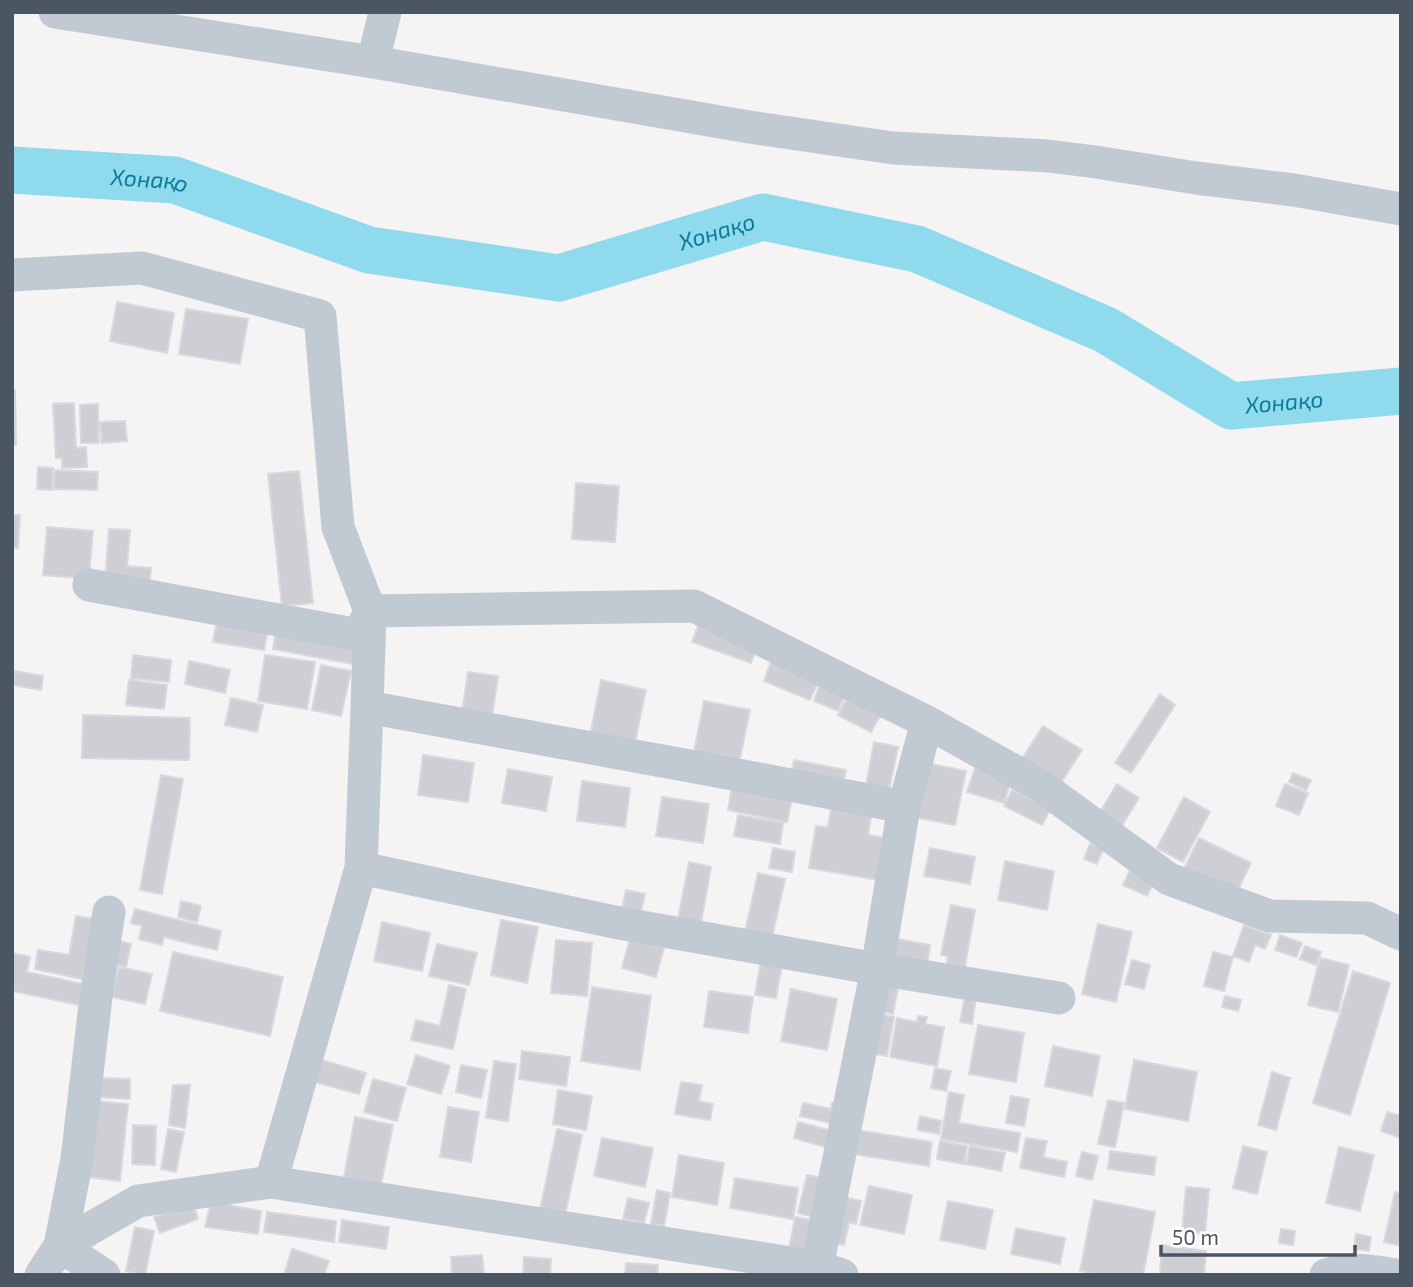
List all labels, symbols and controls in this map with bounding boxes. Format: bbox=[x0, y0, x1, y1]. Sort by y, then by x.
water label: Хонақо bbox=[109, 162, 193, 198]
water label: Хонақо bbox=[674, 206, 758, 256]
water label: Хонақо bbox=[1243, 384, 1324, 419]
scale bar bbox=[1161, 1214, 1355, 1258]
text: 50 m bbox=[1172, 1224, 1219, 1249]

